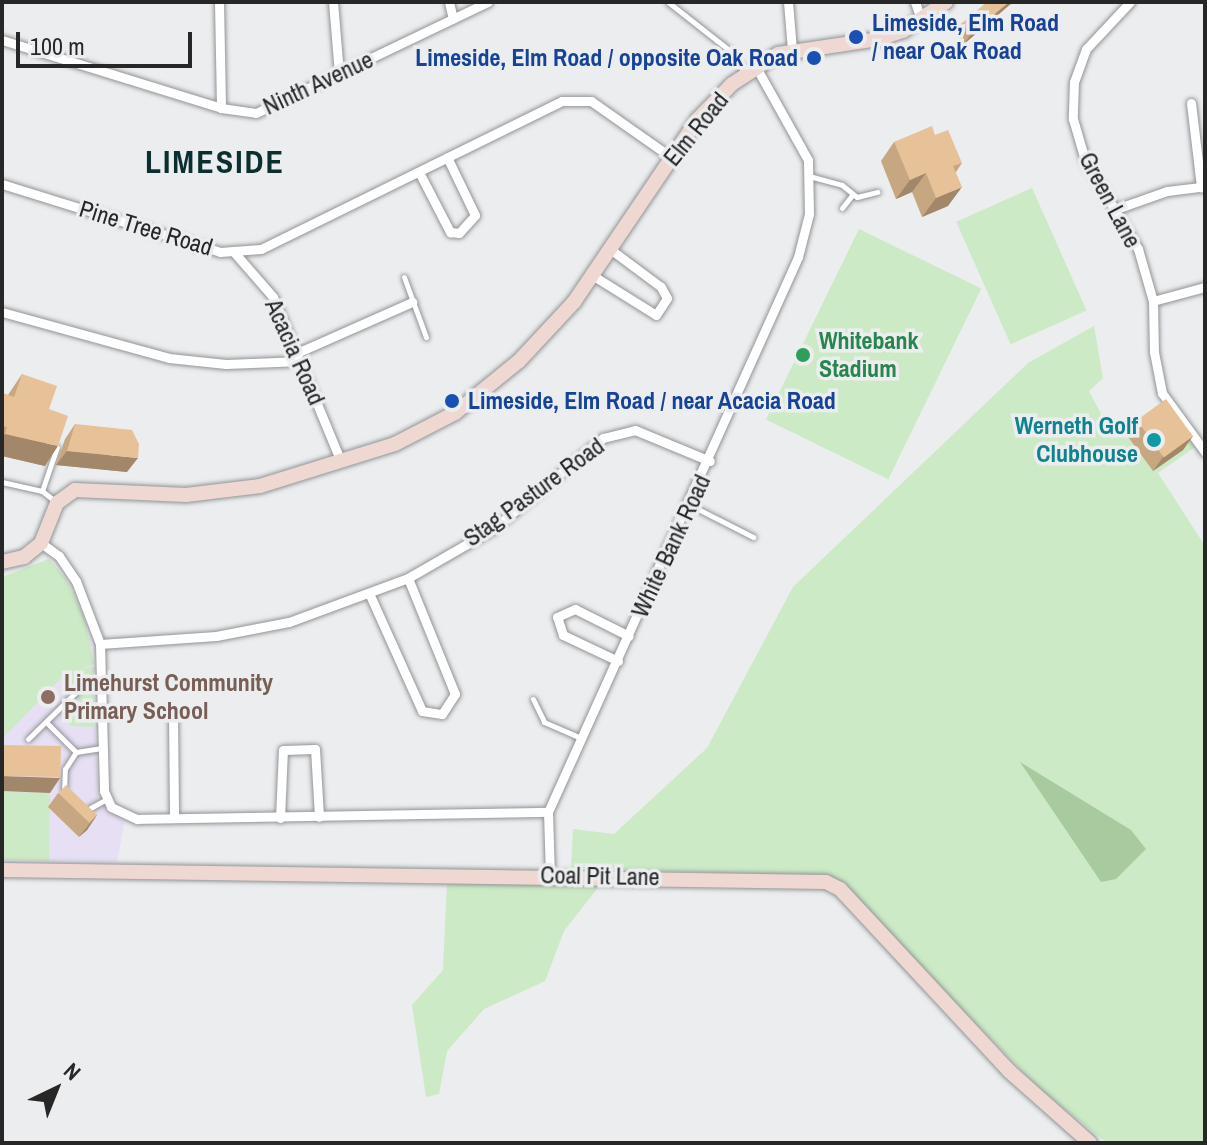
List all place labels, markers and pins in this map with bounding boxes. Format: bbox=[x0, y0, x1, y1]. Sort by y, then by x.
place label: Limeside, Elm Road / near Oak Road bbox=[872, 9, 1059, 65]
marker: Limeside, Elm Road / near Oak Road bbox=[847, 28, 865, 46]
place label: Limeside, Elm Road / opposite Oak Road bbox=[415, 44, 798, 72]
marker: Limeside, Elm Road / opposite Oak Road bbox=[805, 49, 823, 67]
place label: Whitebank Stadium bbox=[819, 327, 919, 383]
marker: Whitebank Stadium bbox=[794, 346, 812, 364]
place label: Limeside, Elm Road / near Acacia Road bbox=[468, 387, 837, 415]
marker: Limeside, Elm Road / near Acacia Road bbox=[443, 392, 461, 410]
place label: Werneth Golf Clubhouse bbox=[1015, 412, 1138, 468]
marker: Werneth Golf Clubhouse bbox=[1145, 431, 1163, 449]
place label: Limehurst Community Primary School bbox=[64, 669, 273, 725]
marker: Limehurst Community Primary School bbox=[39, 688, 57, 706]

